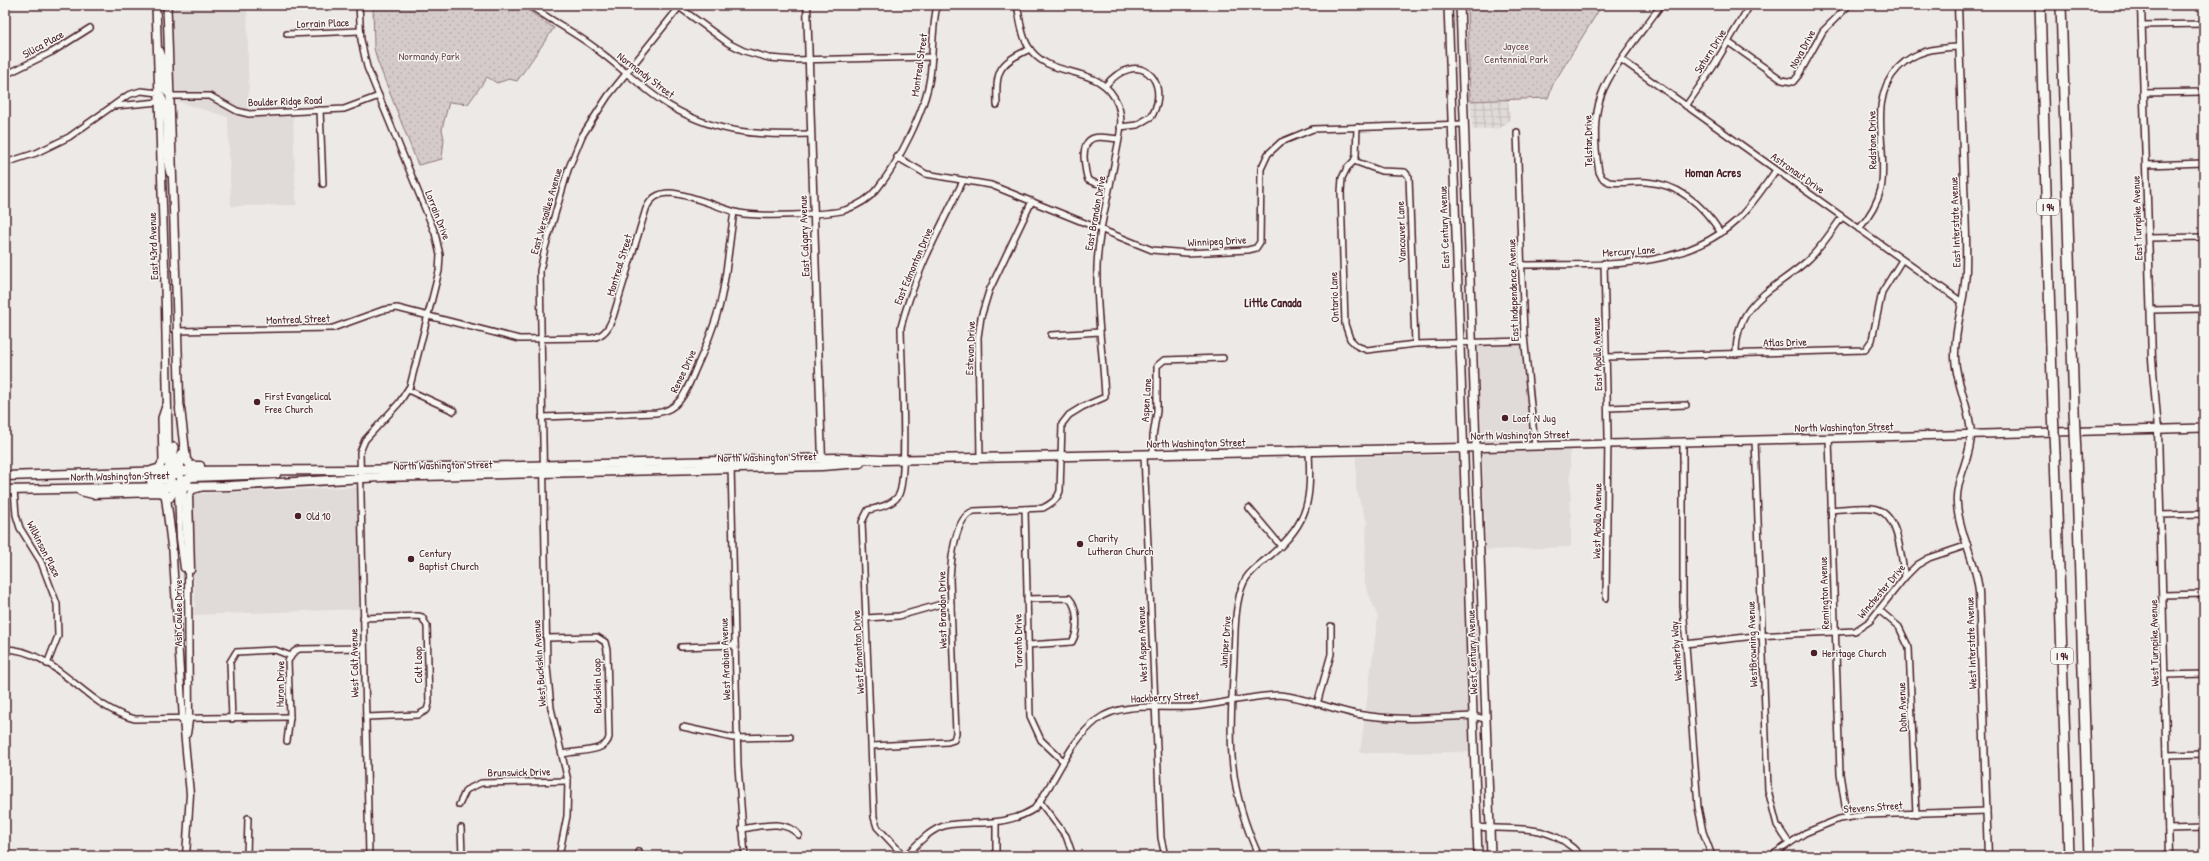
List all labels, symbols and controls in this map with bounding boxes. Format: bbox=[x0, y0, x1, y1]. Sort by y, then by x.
street label: Lorrain Place bbox=[297, 15, 350, 31]
street label: Saturn Drive bbox=[1691, 26, 1730, 76]
street label: Silica Place bbox=[20, 27, 67, 61]
street label: Nova Drive bbox=[1786, 27, 1819, 71]
street label: Montreal Street bbox=[908, 32, 930, 98]
park label: Jaycee Centennial Park bbox=[1484, 39, 1548, 66]
park label: Normandy Park bbox=[398, 49, 460, 63]
street label: Normandy Street bbox=[614, 49, 678, 101]
street label: Boulder Ridge Road bbox=[248, 93, 323, 109]
street label: Redstone Drive bbox=[1864, 110, 1880, 169]
street label: Telstar Drive bbox=[1581, 114, 1595, 167]
street label: Astronaut Drive bbox=[1768, 149, 1828, 197]
district label: Homan Acres bbox=[1685, 164, 1741, 181]
street label: East Versailles Avenue bbox=[527, 166, 565, 256]
street label: East Brandon Drive bbox=[1082, 174, 1109, 252]
street label: East Turnpike Avenue bbox=[2128, 175, 2145, 261]
street label: East Interstate Avenue bbox=[1946, 176, 1964, 268]
street label: East Century Avenue bbox=[1436, 185, 1452, 269]
street label: Lorrain Drive bbox=[422, 188, 454, 242]
street label: East Calgary Avenue bbox=[796, 194, 812, 277]
road number: I 94 bbox=[2037, 199, 2059, 215]
street label: Vancouver Lane bbox=[1393, 200, 1409, 263]
street label: East 43rd Avenue bbox=[145, 211, 161, 280]
street label: East Edmonton Drive bbox=[890, 225, 936, 307]
street label: Montreal Street bbox=[603, 232, 635, 298]
street label: Winnipeg Drive bbox=[1187, 232, 1247, 250]
street label: East Independence Avenue bbox=[1504, 238, 1522, 342]
street label: Mercury Lane bbox=[1602, 242, 1657, 260]
street label: Ontario Lane bbox=[1326, 271, 1342, 323]
district label: Little Canada bbox=[1245, 294, 1302, 311]
street label: Montreal Street bbox=[266, 311, 330, 327]
street label: East Apollo Avenue bbox=[1589, 316, 1605, 391]
street label: Estevan Drive bbox=[962, 320, 978, 375]
street label: Atlas Drive bbox=[1763, 335, 1808, 349]
street label: Renee Drive bbox=[667, 346, 699, 395]
street label: Aspen Lane bbox=[1138, 377, 1154, 422]
place label: First Evangelical Free Church bbox=[264, 389, 331, 416]
marker: First Evangelical Free Church bbox=[252, 397, 262, 407]
place label: Loaf 'N Jug bbox=[1513, 411, 1556, 425]
marker: Loaf 'N Jug bbox=[1500, 413, 1510, 423]
street label: North Washington Street bbox=[1794, 419, 1894, 435]
street label: North Washington Street bbox=[1470, 427, 1570, 443]
street label: North Washington Street bbox=[1146, 435, 1246, 451]
street label: North Washington Street bbox=[717, 449, 817, 465]
street label: North Washington Street bbox=[393, 457, 493, 473]
street label: North Washington Street bbox=[70, 468, 170, 484]
street label: West Apollo Avenue bbox=[1589, 482, 1605, 559]
place label: Old 10 bbox=[306, 509, 331, 523]
marker: Old 10 bbox=[293, 511, 303, 521]
street label: Wilkinson Place bbox=[24, 518, 64, 580]
place label: Charity Lutheran Church bbox=[1088, 531, 1154, 558]
marker: Charity Lutheran Church bbox=[1075, 539, 1085, 549]
place label: Century Baptist Church bbox=[419, 546, 479, 573]
marker: Century Baptist Church bbox=[406, 554, 416, 564]
street label: Remington Avenue bbox=[1816, 556, 1832, 630]
street label: Winchester Drive bbox=[1854, 560, 1908, 621]
street label: West Brandon Drive bbox=[934, 570, 950, 649]
street label: Ash Coulee Drive bbox=[171, 579, 185, 646]
street label: West Interstate Avenue bbox=[1962, 596, 1980, 690]
street label: West Turnpike Avenue bbox=[2146, 599, 2162, 687]
street label: WestBrowning Avenue bbox=[1743, 600, 1761, 687]
street label: West Aspen Avenue bbox=[1134, 605, 1150, 682]
street label: West Edmonton Drive bbox=[849, 609, 867, 694]
street label: West Century Avenue bbox=[1464, 609, 1480, 695]
street label: Toronto Drive bbox=[1011, 613, 1025, 668]
street label: Juniper Drive bbox=[1216, 615, 1234, 669]
street label: West Arabian Avenue bbox=[717, 617, 733, 700]
street label: West Buckskin Avenue bbox=[529, 618, 549, 707]
street label: Weatherby Way bbox=[1667, 620, 1685, 681]
street label: West Colt Avenue bbox=[346, 628, 362, 698]
street label: Colt Loop bbox=[411, 646, 425, 684]
place label: Heritage Church bbox=[1822, 646, 1887, 660]
marker: Heritage Church bbox=[1809, 648, 1819, 658]
road number: I 94 bbox=[2051, 648, 2073, 664]
street label: Buckskin Loop bbox=[590, 658, 604, 714]
street label: Huron Drive bbox=[273, 660, 287, 707]
street label: Dohn Avenue bbox=[1894, 681, 1910, 732]
street label: Hackberry Street bbox=[1130, 688, 1200, 706]
street label: Brunswick Drive bbox=[487, 764, 551, 780]
street label: Stevens Street bbox=[1843, 798, 1903, 816]

